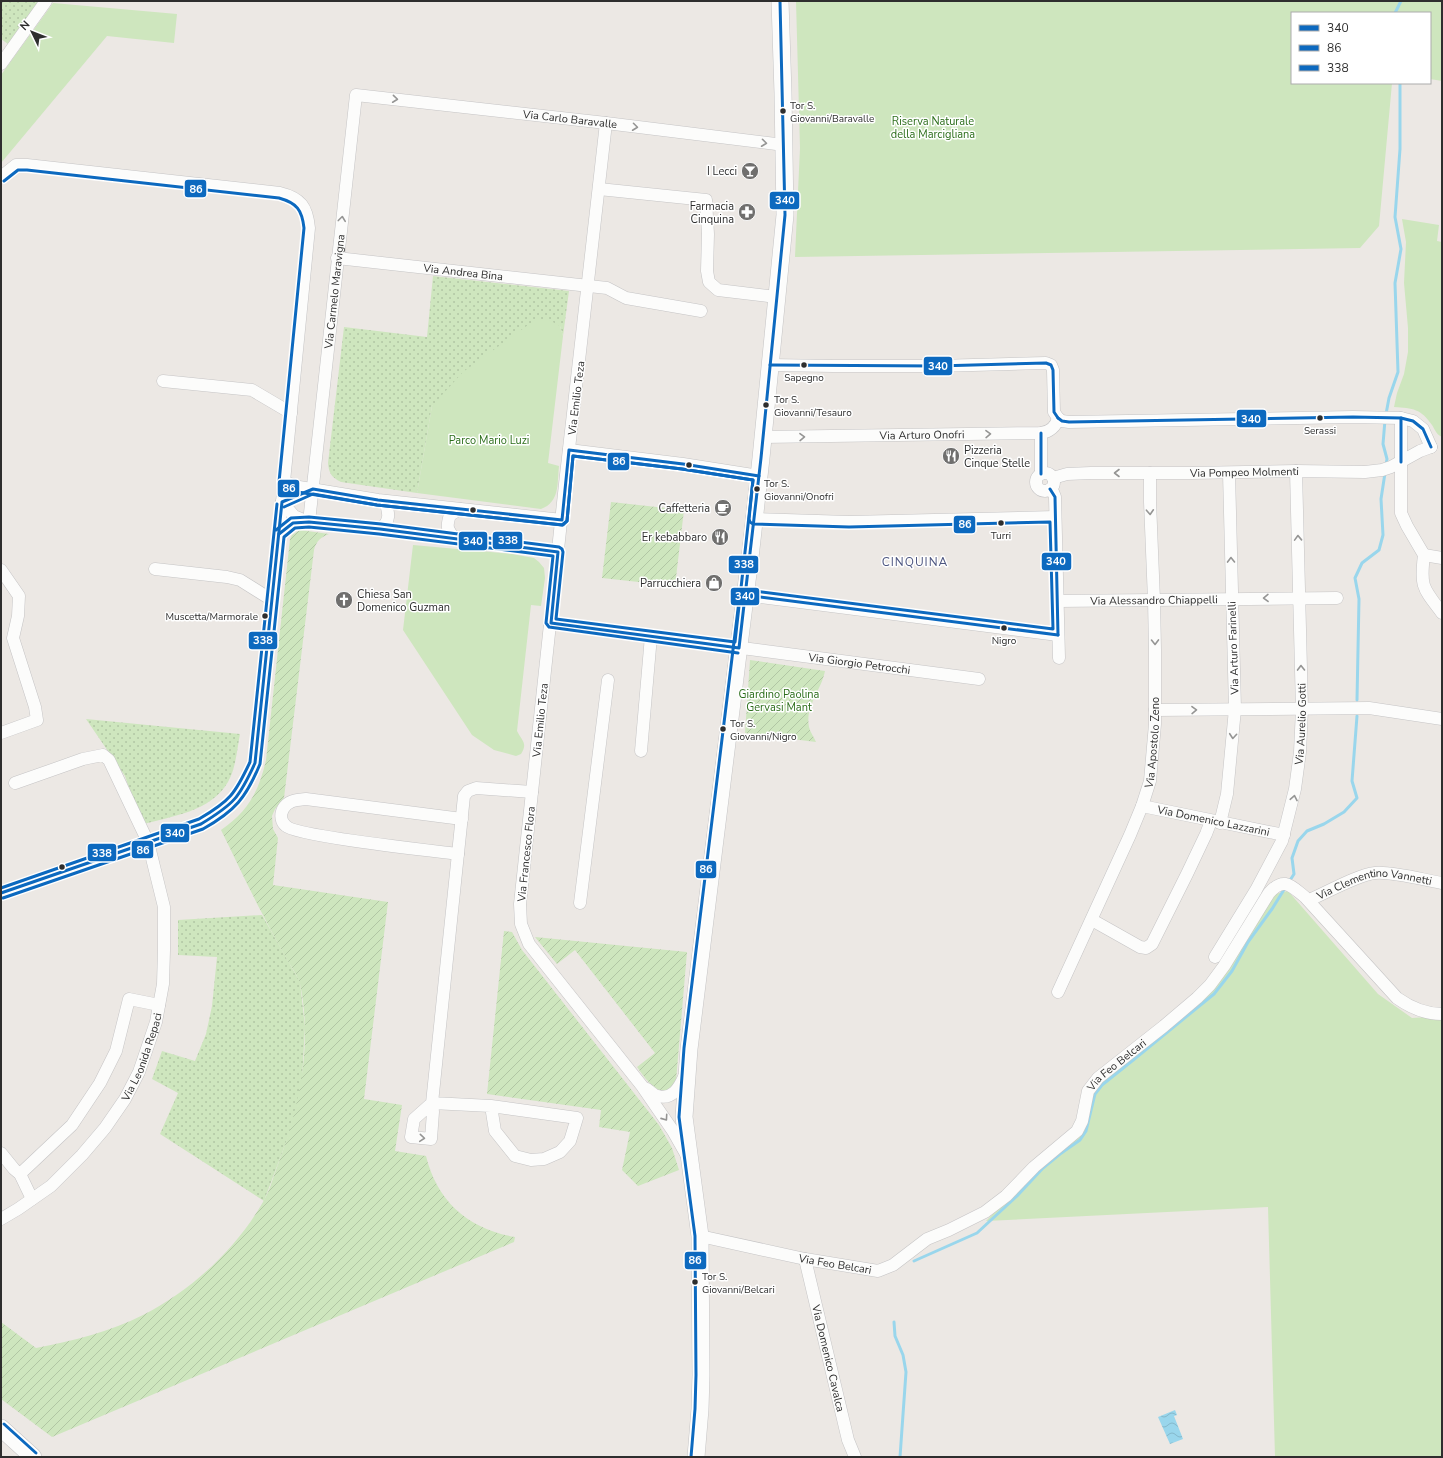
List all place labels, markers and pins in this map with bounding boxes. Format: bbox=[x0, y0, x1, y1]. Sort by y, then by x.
place label: Tor S. Giovanni/Baravalle bbox=[790, 99, 874, 126]
marker: Tor S. Giovanni/Baravalle bbox=[778, 106, 788, 116]
bar icon: I Lecci bbox=[740, 161, 760, 181]
place label: I Lecci bbox=[707, 164, 737, 179]
place label: Farmacia Cinquina bbox=[690, 199, 734, 227]
pharmacy icon: Farmacia Cinquina bbox=[737, 202, 757, 222]
marker: Sapegno bbox=[799, 360, 809, 370]
place label: Sapegno bbox=[784, 371, 824, 385]
place label: Tor S. Giovanni/Tesauro bbox=[774, 393, 852, 420]
marker: Tor S. Giovanni/Tesauro bbox=[761, 400, 771, 410]
marker: Serassi bbox=[1315, 413, 1325, 423]
place label: Serassi bbox=[1304, 424, 1336, 438]
place label: Pizzeria Cinque Stelle bbox=[964, 443, 1030, 471]
restaurant icon: Pizzeria Cinque Stelle bbox=[941, 446, 961, 466]
unlabelled marker bbox=[684, 460, 694, 470]
place label: Tor S. Giovanni/Onofri bbox=[764, 477, 834, 504]
marker: Tor S. Giovanni/Onofri bbox=[752, 484, 762, 494]
cafe icon: Caffetteria bbox=[713, 498, 733, 518]
place label: Caffetteria bbox=[658, 501, 710, 516]
unlabelled marker bbox=[468, 505, 478, 515]
marker: Turri bbox=[996, 518, 1006, 528]
restaurant icon: Er kebabbaro bbox=[710, 527, 730, 547]
place label: Turri bbox=[991, 529, 1011, 543]
place label: Er kebabbaro bbox=[642, 530, 707, 545]
shop icon: Parrucchiera bbox=[704, 573, 724, 593]
place label: Parrucchiera bbox=[640, 576, 701, 591]
place label: Chiesa San Domenico Guzman bbox=[357, 587, 450, 615]
church icon: Chiesa San Domenico Guzman bbox=[334, 590, 354, 610]
place label: Muscetta/Marmorale bbox=[166, 610, 258, 624]
marker: Muscetta/Marmorale bbox=[260, 611, 270, 621]
marker: Nigro bbox=[999, 623, 1009, 633]
place label: Nigro bbox=[992, 634, 1017, 648]
place label: Tor S. Giovanni/Nigro bbox=[730, 717, 797, 744]
marker: Tor S. Giovanni/Nigro bbox=[718, 724, 728, 734]
unlabelled marker bbox=[57, 862, 67, 872]
place label: Tor S. Giovanni/Belcari bbox=[702, 1270, 775, 1297]
marker: Tor S. Giovanni/Belcari bbox=[690, 1277, 700, 1287]

